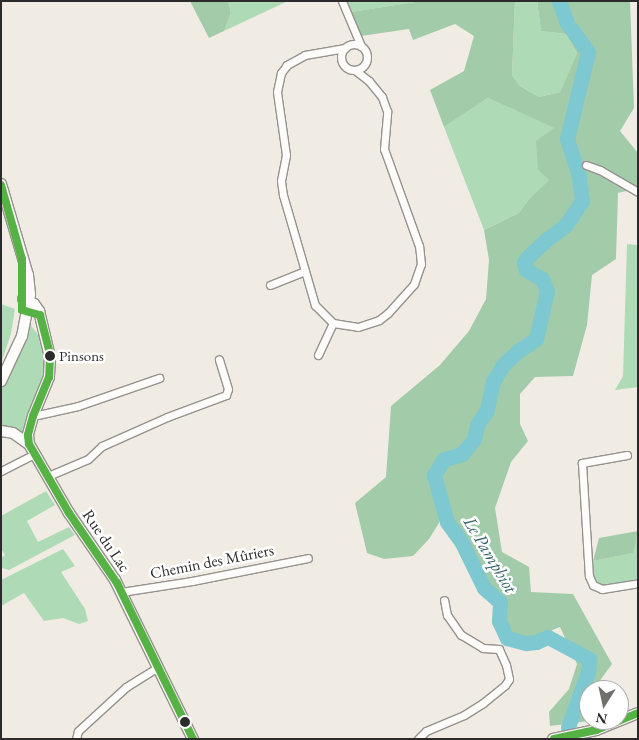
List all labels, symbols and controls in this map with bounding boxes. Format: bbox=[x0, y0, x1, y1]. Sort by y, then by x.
place label: Pinsons bbox=[59, 347, 104, 365]
marker: Pinsons bbox=[45, 351, 55, 361]
street label: Rue du Lac bbox=[78, 506, 134, 576]
water label: Le Pamphiot bbox=[459, 513, 521, 597]
street label: Chemin des Mûriers bbox=[149, 541, 275, 583]
north arrow bbox=[579, 680, 629, 730]
text: N bbox=[594, 709, 609, 729]
unlabelled marker bbox=[180, 717, 190, 727]

